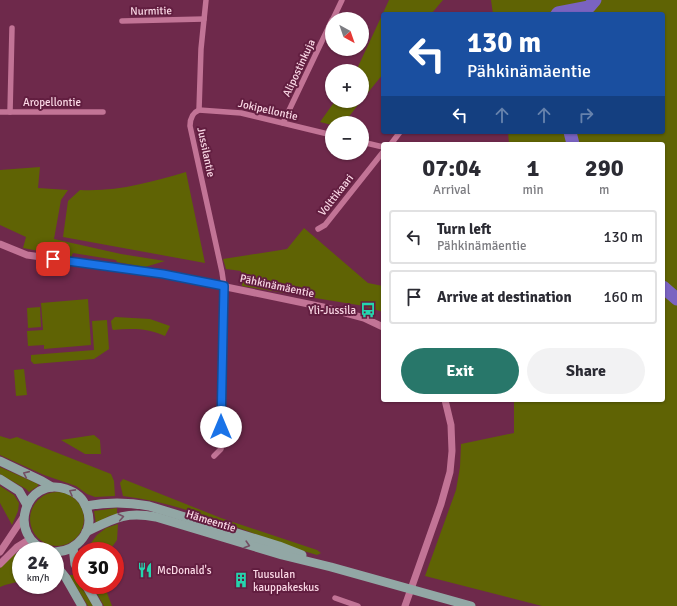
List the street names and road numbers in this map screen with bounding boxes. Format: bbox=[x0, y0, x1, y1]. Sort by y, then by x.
street label: Nurmitie bbox=[130, 4, 172, 18]
street label: Alipostinkuja bbox=[280, 37, 318, 99]
street label: Aropellontie bbox=[23, 96, 81, 109]
street label: Jokipellontie bbox=[237, 97, 299, 123]
street label: Jussilantie bbox=[194, 126, 218, 178]
street label: Volttikaari bbox=[316, 172, 356, 218]
street label: Pähkinämäentie bbox=[239, 272, 315, 300]
street label: Hämeentie bbox=[185, 507, 237, 535]

